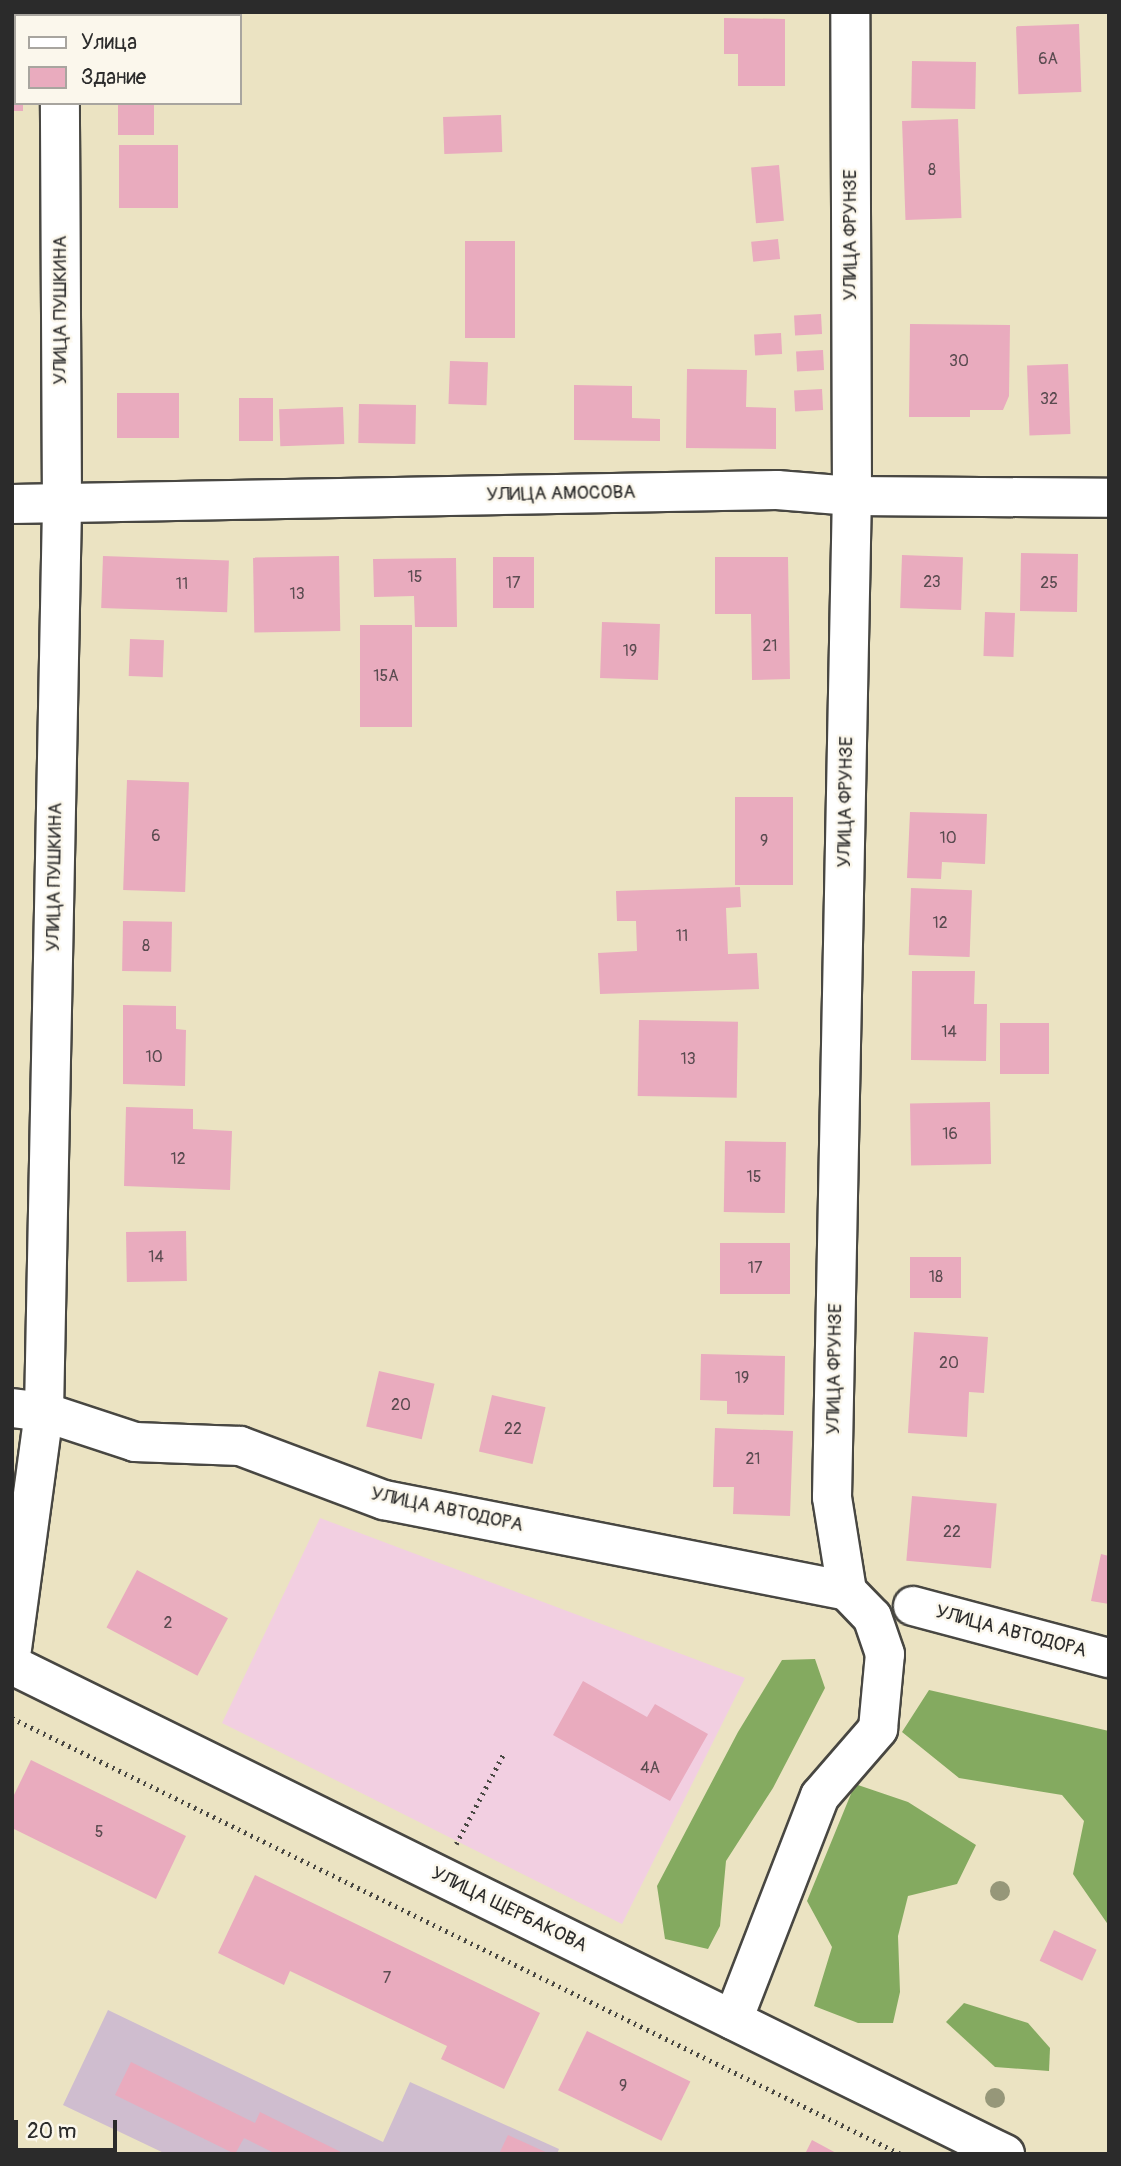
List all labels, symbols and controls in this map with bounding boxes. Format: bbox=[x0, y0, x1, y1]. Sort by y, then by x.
legend bbox=[14, 14, 242, 105]
text: Улица bbox=[81, 29, 137, 56]
house number: 6А bbox=[1038, 49, 1058, 69]
text: Здание bbox=[81, 64, 146, 91]
house number: 8 bbox=[928, 160, 936, 180]
street label: УЛИЦА ФРУНЗЕ bbox=[840, 169, 862, 301]
street label: УЛИЦА ПУШКИНА bbox=[50, 235, 72, 385]
house number: 30 bbox=[949, 351, 969, 371]
house number: 32 bbox=[1040, 389, 1058, 409]
street label: УЛИЦА АМОСОВА bbox=[486, 481, 636, 507]
house number: 15 bbox=[408, 567, 422, 587]
house number: 23 bbox=[923, 572, 941, 592]
house number: 17 bbox=[506, 573, 520, 593]
house number: 25 bbox=[1040, 573, 1058, 593]
house number: 11 bbox=[176, 574, 188, 594]
house number: 13 bbox=[289, 584, 305, 604]
house number: 21 bbox=[762, 636, 778, 656]
house number: 19 bbox=[623, 641, 637, 661]
house number: 15А bbox=[373, 666, 399, 686]
street label: УЛИЦА ФРУНЗЕ bbox=[833, 736, 859, 868]
street label: УЛИЦА ПУШКИНА bbox=[42, 802, 68, 952]
house number: 6 bbox=[151, 826, 161, 846]
house number: 10 bbox=[939, 828, 957, 848]
house number: 9 bbox=[760, 831, 768, 851]
house number: 12 bbox=[932, 913, 948, 933]
house number: 11 bbox=[676, 926, 688, 946]
house number: 8 bbox=[142, 936, 150, 956]
house number: 14 bbox=[941, 1022, 957, 1042]
house number: 10 bbox=[145, 1047, 163, 1067]
house number: 13 bbox=[680, 1049, 696, 1069]
house number: 16 bbox=[942, 1124, 958, 1144]
house number: 12 bbox=[170, 1149, 186, 1169]
house number: 15 bbox=[747, 1167, 761, 1187]
house number: 14 bbox=[148, 1247, 164, 1267]
house number: 17 bbox=[748, 1258, 762, 1278]
house number: 18 bbox=[929, 1267, 943, 1287]
street label: УЛИЦА ФРУНЗЕ bbox=[822, 1303, 848, 1435]
house number: 20 bbox=[939, 1353, 959, 1373]
house number: 19 bbox=[735, 1368, 749, 1388]
house number: 20 bbox=[391, 1395, 411, 1415]
house number: 22 bbox=[504, 1419, 522, 1439]
house number: 21 bbox=[745, 1449, 761, 1469]
street label: УЛИЦА АВТОДОРА bbox=[369, 1483, 525, 1537]
house number: 22 bbox=[943, 1522, 961, 1542]
street label: УЛИЦА АВТОДОРА bbox=[933, 1601, 1089, 1663]
house number: 2 bbox=[164, 1613, 172, 1633]
house number: 4А bbox=[640, 1758, 660, 1778]
house number: 5 bbox=[95, 1822, 103, 1842]
street label: УЛИЦА ЩЕРБАКОВА bbox=[428, 1862, 590, 1958]
house number: 7 bbox=[383, 1968, 391, 1988]
house number: 9 bbox=[619, 2076, 627, 2096]
scale bar bbox=[18, 2106, 121, 2150]
text: 20 m bbox=[27, 2118, 76, 2145]

